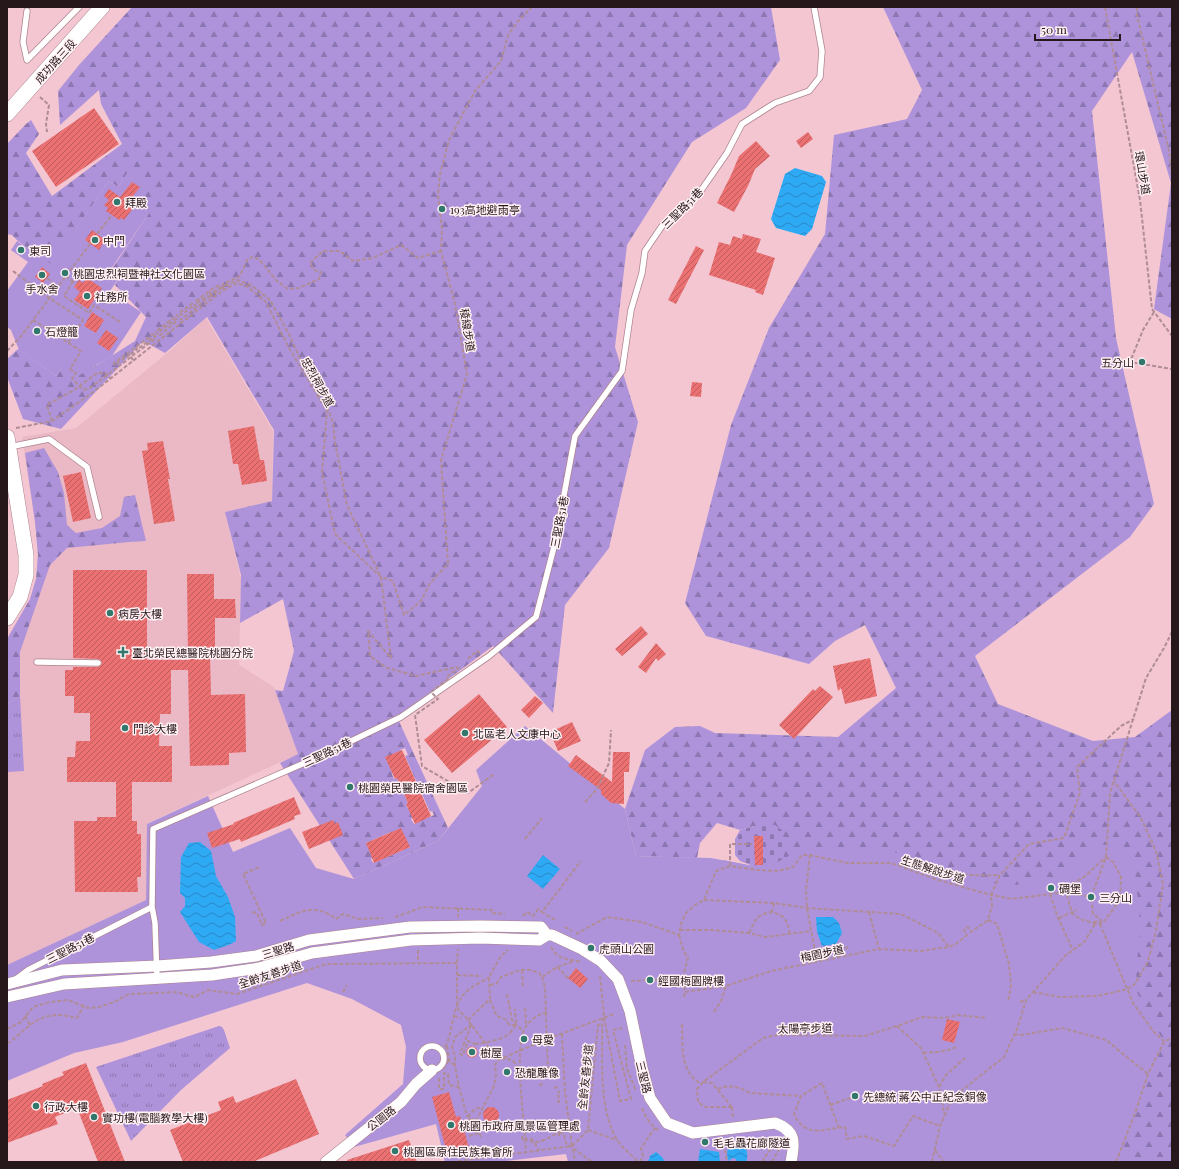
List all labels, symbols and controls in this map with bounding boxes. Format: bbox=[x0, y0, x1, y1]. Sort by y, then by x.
scale bar bbox=[1035, 16, 1120, 42]
text: 50 m bbox=[1041, 21, 1067, 37]
street label: 成功路三段 bbox=[31, 36, 79, 86]
street label: 環山步道 bbox=[1132, 150, 1154, 196]
street label: 三聖路51巷 bbox=[658, 184, 706, 232]
place label: 拜殿 bbox=[125, 195, 147, 210]
marker: 拜殿 bbox=[112, 197, 122, 207]
place label: 193高地避雨亭 bbox=[450, 202, 520, 217]
marker: 193高地避雨亭 bbox=[437, 204, 447, 214]
place label: 中門 bbox=[103, 233, 125, 248]
marker: 中門 bbox=[90, 235, 100, 245]
place label: 東司 bbox=[29, 243, 51, 258]
marker: 東司 bbox=[16, 245, 26, 255]
place label: 桃園忠烈祠暨神社文化園區 bbox=[73, 266, 205, 281]
marker: 桃園忠烈祠暨神社文化園區 bbox=[60, 268, 70, 278]
marker: 手水舍 bbox=[37, 270, 47, 280]
place label: 手水舍 bbox=[26, 281, 59, 296]
place label: 社務所 bbox=[95, 289, 128, 304]
marker: 社務所 bbox=[82, 291, 92, 301]
street label: 稜線步道 bbox=[457, 307, 479, 353]
place label: 石燈籠 bbox=[45, 324, 78, 339]
marker: 石燈籠 bbox=[32, 326, 42, 336]
street label: 忠烈祠步道 bbox=[298, 354, 338, 410]
place label: 五分山 bbox=[1101, 355, 1134, 370]
marker: 五分山 bbox=[1137, 357, 1147, 367]
street label: 三聖路51巷 bbox=[547, 495, 571, 549]
place label: 病房大樓 bbox=[118, 606, 162, 621]
marker: 病房大樓 bbox=[105, 608, 115, 618]
place label: 臺北榮民總醫院桃園分院 bbox=[132, 645, 253, 660]
marker: 臺北榮民總醫院桃園分院 bbox=[117, 646, 129, 658]
place label: 門診大樓 bbox=[133, 721, 177, 736]
marker: 門診大樓 bbox=[120, 723, 130, 733]
place label: 北區老人文康中心 bbox=[473, 726, 561, 741]
marker: 北區老人文康中心 bbox=[460, 728, 470, 738]
street label: 三聖路51巷 bbox=[300, 734, 354, 770]
place label: 桃園榮民醫院宿舍園區 bbox=[358, 780, 468, 795]
marker: 桃園榮民醫院宿舍園區 bbox=[345, 782, 355, 792]
street label: 生態解說步道 bbox=[899, 852, 967, 886]
place label: 碉堡 bbox=[1059, 881, 1081, 896]
marker: 碉堡 bbox=[1046, 883, 1056, 893]
place label: 三分山 bbox=[1099, 890, 1132, 905]
marker: 三分山 bbox=[1086, 892, 1096, 902]
street label: 三聖路51巷 bbox=[43, 929, 97, 967]
street label: 三聖路 bbox=[260, 938, 296, 962]
place label: 虎頭山公園 bbox=[599, 941, 654, 956]
street label: 梅園步道 bbox=[799, 941, 845, 965]
marker: 虎頭山公園 bbox=[586, 943, 596, 953]
street label: 全齡友善步道 bbox=[236, 957, 304, 991]
place label: 經國梅園牌樓 bbox=[658, 973, 724, 988]
marker: 經國梅園牌樓 bbox=[645, 975, 655, 985]
street label: 太陽亭步道 bbox=[777, 1020, 833, 1036]
place label: 母愛 bbox=[532, 1032, 554, 1047]
marker: 母愛 bbox=[519, 1034, 529, 1044]
street label: 全齡友善步道 bbox=[574, 1043, 596, 1111]
place label: 樹屋 bbox=[480, 1045, 502, 1060]
marker: 樹屋 bbox=[467, 1047, 477, 1057]
street label: 三聖路 bbox=[633, 1059, 655, 1095]
place label: 恐龍雕像 bbox=[515, 1065, 559, 1080]
marker: 恐龍雕像 bbox=[502, 1067, 512, 1077]
place label: 先總統 蔣公中正紀念銅像 bbox=[863, 1089, 987, 1104]
marker: 先總統 蔣公中正紀念銅像 bbox=[850, 1091, 860, 1101]
place label: 行政大樓 bbox=[44, 1099, 88, 1114]
marker: 行政大樓 bbox=[31, 1101, 41, 1111]
street label: 公園路 bbox=[363, 1102, 399, 1134]
place label: 實功樓(電腦教學大樓) bbox=[102, 1110, 207, 1125]
marker: 實功樓(電腦教學大樓) bbox=[89, 1112, 99, 1122]
place label: 桃園市政府風景區管理處 bbox=[459, 1118, 580, 1133]
marker: 桃園市政府風景區管理處 bbox=[446, 1120, 456, 1130]
place label: 毛毛蟲花廊隧道 bbox=[713, 1135, 790, 1150]
marker: 毛毛蟲花廊隧道 bbox=[700, 1137, 710, 1147]
place label: 桃園區原住民族集會所 bbox=[403, 1144, 513, 1159]
marker: 桃園區原住民族集會所 bbox=[390, 1146, 400, 1156]

